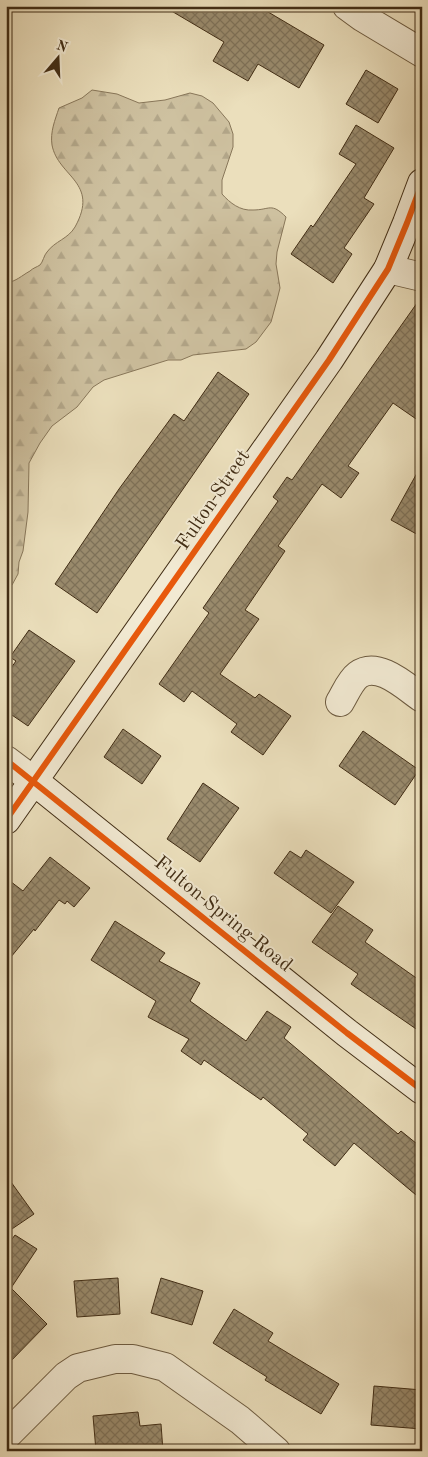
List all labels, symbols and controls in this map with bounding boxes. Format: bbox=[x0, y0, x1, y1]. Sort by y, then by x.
north arrow bbox=[32, 32, 82, 82]
text: N bbox=[55, 38, 70, 55]
street label: Fulton Street bbox=[173, 446, 254, 554]
street label: Fulton Spring Road bbox=[150, 853, 295, 976]

